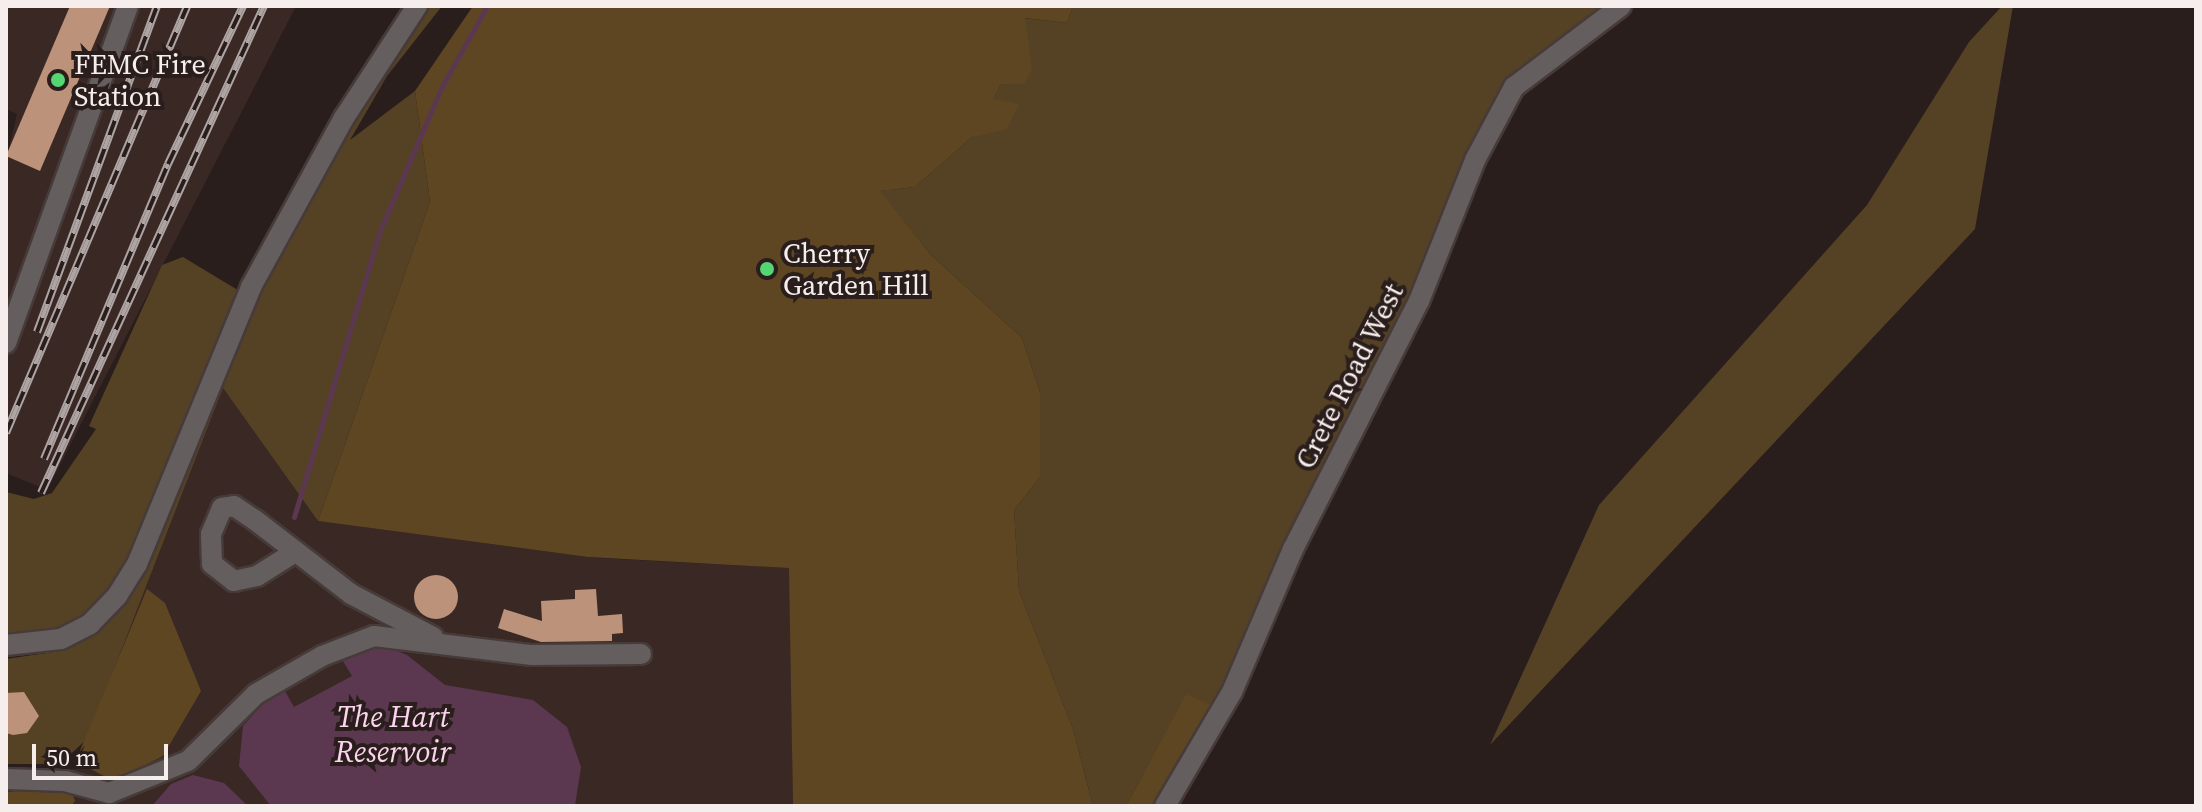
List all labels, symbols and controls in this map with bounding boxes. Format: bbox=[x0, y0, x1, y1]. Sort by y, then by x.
place label: FEMC Fire Station bbox=[74, 47, 206, 113]
marker: FEMC Fire Station bbox=[49, 71, 67, 89]
place label: Cherry Garden Hill bbox=[783, 236, 929, 302]
marker: Cherry Garden Hill bbox=[758, 260, 776, 278]
street label: Crete Road West bbox=[1288, 278, 1410, 474]
water label: The Hart Reservoir bbox=[335, 699, 451, 770]
scale bar bbox=[36, 728, 172, 778]
text: 50 m bbox=[46, 741, 97, 774]

